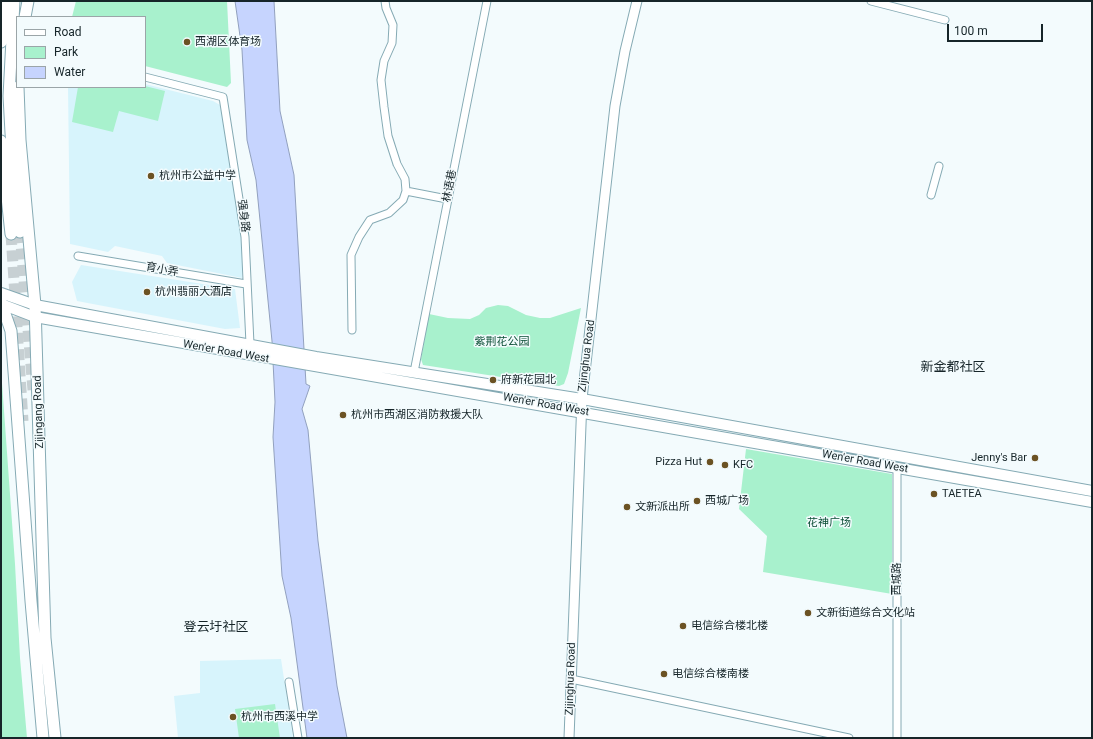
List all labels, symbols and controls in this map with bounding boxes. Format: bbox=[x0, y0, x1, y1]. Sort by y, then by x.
legend bbox=[16, 16, 146, 88]
scale bar bbox=[949, 16, 1045, 42]
text: 100 m bbox=[954, 24, 988, 38]
text: Road bbox=[54, 25, 82, 39]
place label: 西湖区体育场 bbox=[195, 35, 261, 49]
marker: 西湖区体育场 bbox=[182, 37, 192, 47]
text: Park bbox=[54, 45, 78, 59]
text: Water bbox=[54, 65, 85, 79]
place label: 杭州市公益中学 bbox=[159, 169, 236, 183]
street label: 林语巷 bbox=[440, 169, 460, 203]
marker: 杭州市公益中学 bbox=[146, 171, 156, 181]
street label: 强身路 bbox=[234, 199, 252, 233]
street label: 育小弄 bbox=[145, 261, 179, 279]
place label: 杭州翡丽大酒店 bbox=[155, 285, 232, 299]
marker: 杭州翡丽大酒店 bbox=[142, 287, 152, 297]
street label: Zijinghua Road bbox=[576, 319, 598, 393]
park label: 紫荆花公园 bbox=[475, 335, 529, 349]
street label: Wen'er Road West bbox=[182, 338, 270, 366]
district label: 新金都社区 bbox=[921, 360, 985, 376]
place label: 府新花园北 bbox=[501, 373, 556, 387]
street label: Zijingang Road bbox=[31, 375, 47, 449]
marker: 府新花园北 bbox=[488, 375, 498, 385]
street label: Wen'er Road West bbox=[502, 391, 590, 419]
place label: 杭州市西湖区消防救援大队 bbox=[351, 408, 483, 422]
marker: 杭州市西湖区消防救援大队 bbox=[338, 410, 348, 420]
street label: Wen'er Road West bbox=[821, 448, 909, 476]
place label: Jenny's Bar bbox=[971, 451, 1027, 465]
marker: Jenny's Bar bbox=[1030, 453, 1040, 463]
place label: Pizza Hut bbox=[655, 455, 702, 469]
marker: Pizza Hut bbox=[705, 457, 715, 467]
place label: KFC bbox=[733, 458, 753, 472]
marker: KFC bbox=[720, 460, 730, 470]
place label: TAETEA bbox=[942, 487, 982, 501]
marker: TAETEA bbox=[929, 489, 939, 499]
place label: 西城广场 bbox=[705, 494, 749, 508]
marker: 西城广场 bbox=[692, 496, 702, 506]
place label: 文新派出所 bbox=[635, 500, 690, 514]
marker: 文新派出所 bbox=[622, 502, 632, 512]
park label: 花神广场 bbox=[807, 516, 851, 530]
street label: 西城路 bbox=[890, 563, 904, 595]
place label: 文新街道综合文化站 bbox=[816, 606, 915, 620]
marker: 文新街道综合文化站 bbox=[803, 608, 813, 618]
place label: 电信综合楼北楼 bbox=[691, 619, 768, 633]
district label: 登云圩社区 bbox=[184, 620, 248, 636]
marker: 电信综合楼北楼 bbox=[678, 621, 688, 631]
street label: Zijinghua Road bbox=[563, 642, 579, 716]
place label: 电信综合楼南楼 bbox=[672, 667, 749, 681]
marker: 电信综合楼南楼 bbox=[659, 669, 669, 679]
place label: 杭州市西溪中学 bbox=[241, 710, 318, 724]
marker: 杭州市西溪中学 bbox=[228, 712, 238, 722]

